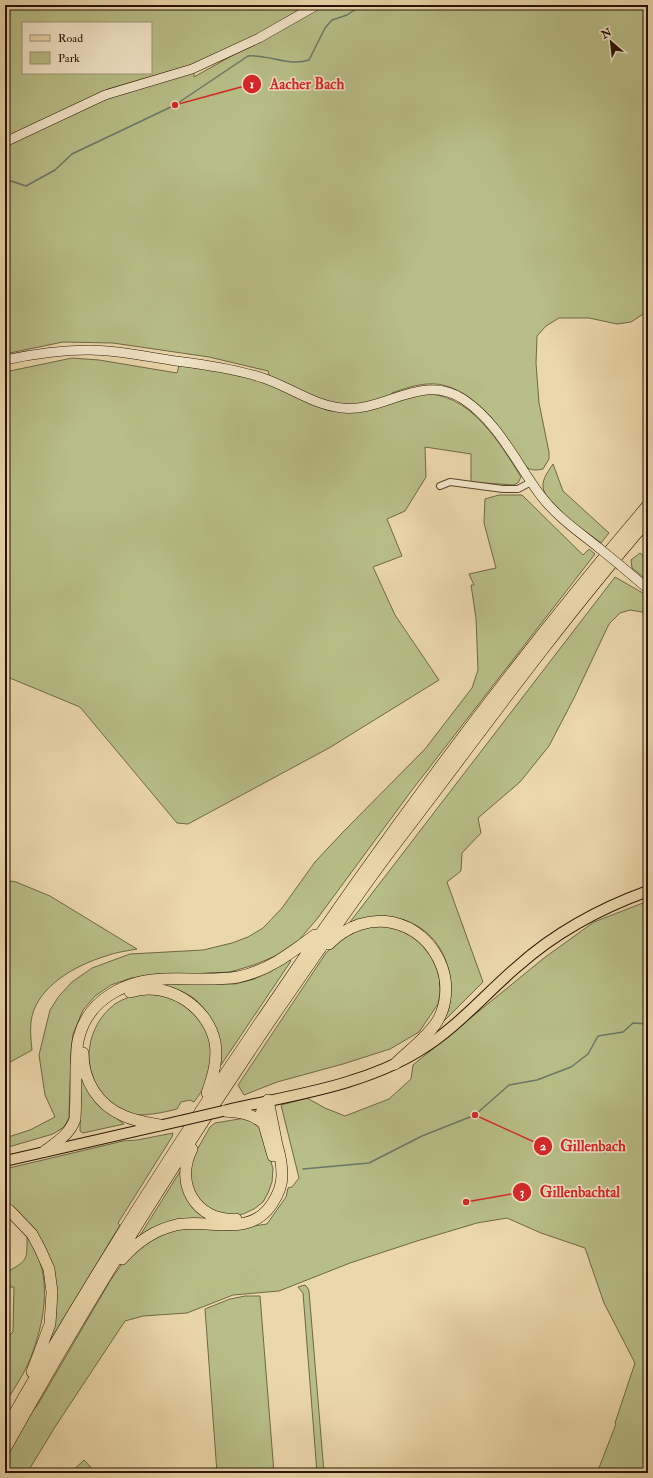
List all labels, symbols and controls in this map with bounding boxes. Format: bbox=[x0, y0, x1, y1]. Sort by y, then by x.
legend bbox=[22, 22, 152, 74]
north arrow bbox=[591, 22, 631, 62]
text: N bbox=[598, 25, 615, 42]
text: Road bbox=[58, 31, 83, 46]
text: Park bbox=[58, 51, 80, 66]
callout: Aacher Bach bbox=[242, 70, 352, 97]
text: Aacher Bach bbox=[269, 75, 344, 94]
text: 1 bbox=[250, 77, 254, 92]
callout: Gillenbach bbox=[533, 1133, 634, 1160]
text: Gillenbach bbox=[560, 1137, 626, 1156]
text: 2 bbox=[540, 1139, 546, 1154]
callout: Gillenbachtal bbox=[512, 1178, 628, 1205]
text: Gillenbachtal bbox=[540, 1183, 620, 1202]
text: 3 bbox=[520, 1185, 525, 1200]

